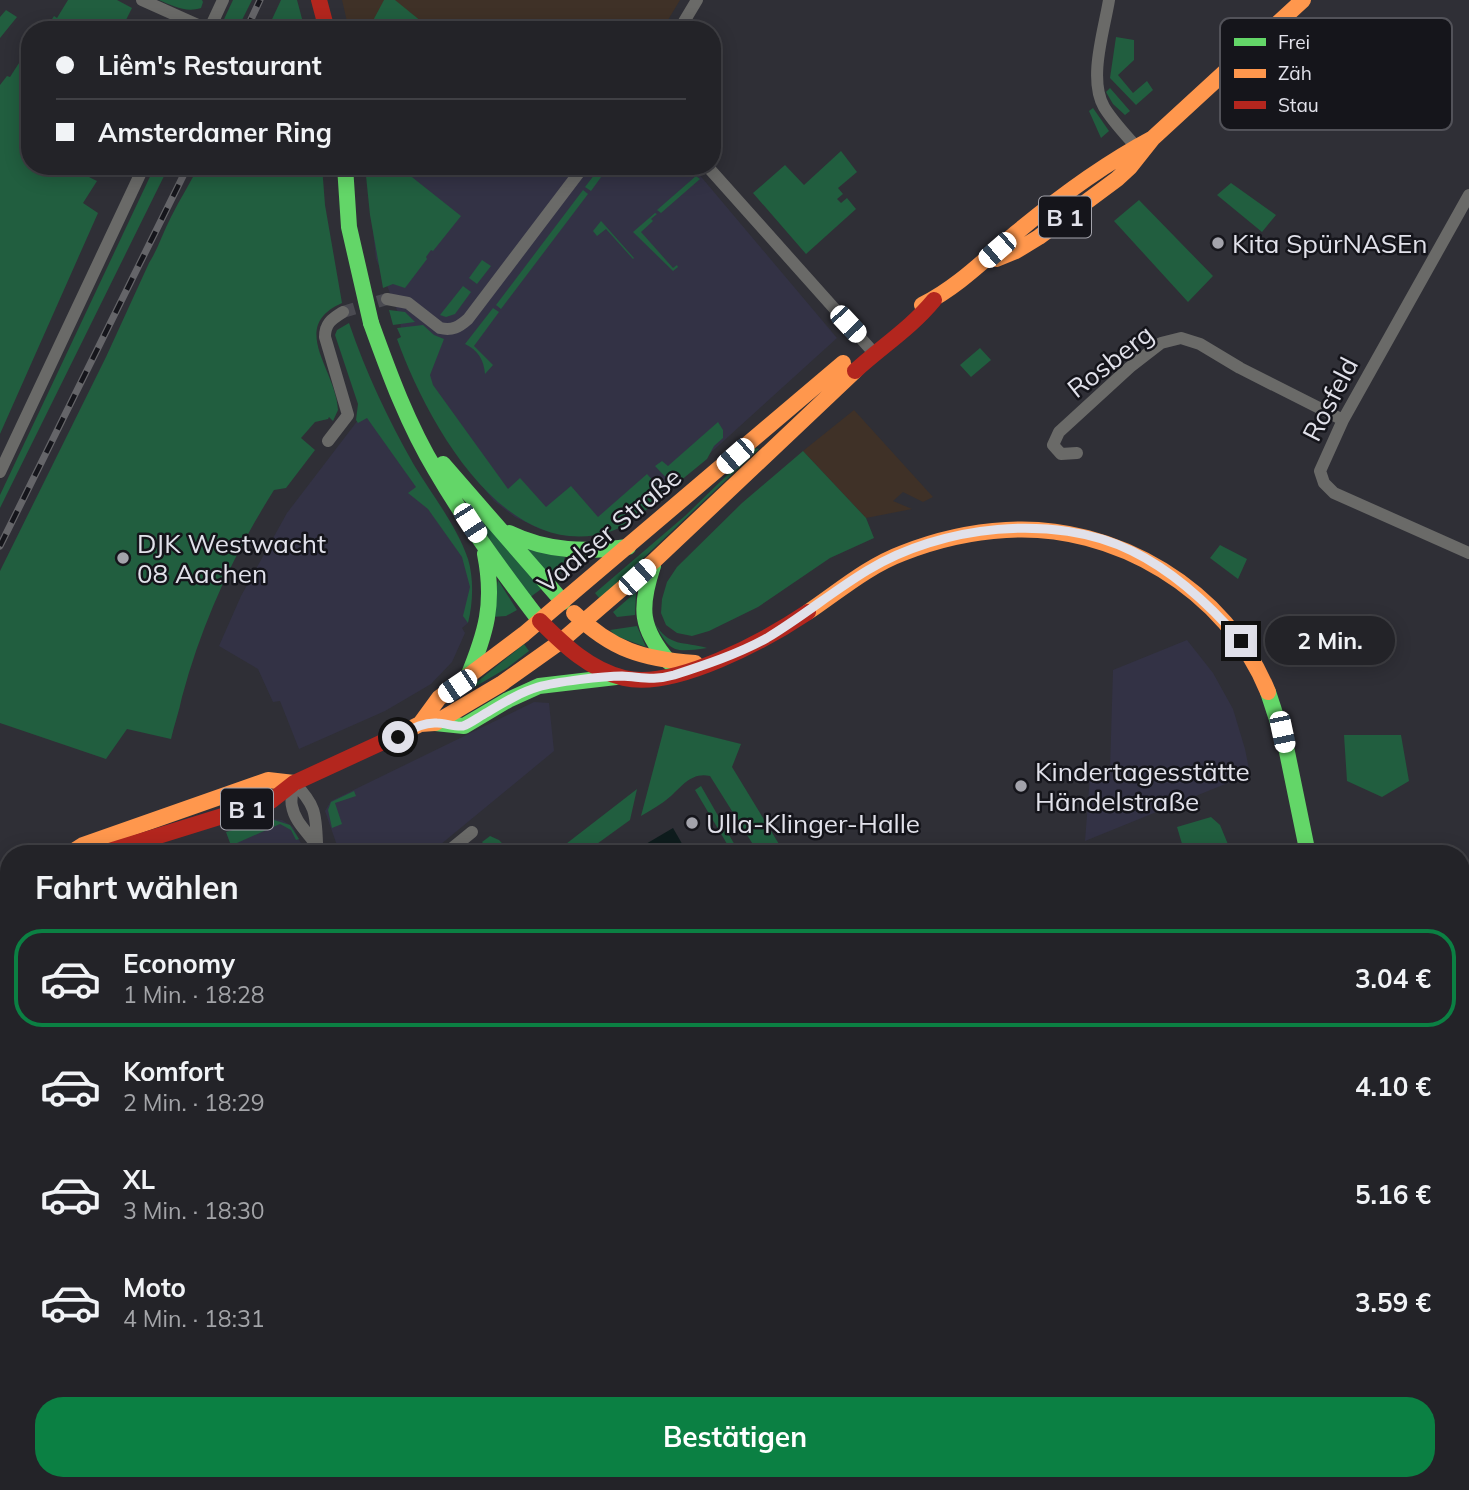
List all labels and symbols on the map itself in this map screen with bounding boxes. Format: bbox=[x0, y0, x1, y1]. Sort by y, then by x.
legend bbox=[1220, 18, 1452, 130]
text: Frei bbox=[1278, 30, 1310, 54]
text: Zäh bbox=[1278, 61, 1312, 85]
text: Stau bbox=[1278, 93, 1319, 117]
road number: B 1 bbox=[1039, 196, 1091, 238]
place label: Kita SpürNASEn bbox=[1232, 227, 1427, 260]
car bbox=[975, 228, 1020, 272]
marker: Kita SpürNASEn bbox=[1210, 235, 1226, 251]
car bbox=[826, 301, 871, 347]
street label: Rosberg bbox=[1060, 317, 1160, 405]
street label: Rosfeld bbox=[1295, 352, 1365, 446]
car bbox=[713, 434, 758, 478]
street label: Vaalser Straße bbox=[530, 460, 688, 600]
car bbox=[450, 500, 491, 546]
place label: DJK Westwacht 08 Aachen bbox=[137, 527, 326, 590]
marker: DJK Westwacht 08 Aachen bbox=[115, 550, 131, 566]
car bbox=[615, 555, 660, 599]
callout: 2 Min. bbox=[1266, 616, 1395, 666]
route end bbox=[1225, 625, 1257, 657]
car bbox=[434, 666, 481, 706]
car bbox=[1268, 709, 1297, 755]
route start bbox=[382, 721, 414, 753]
place label: Kindertagesstätte Händelstraße bbox=[1035, 755, 1250, 818]
marker: Kindertagesstätte Händelstraße bbox=[1013, 778, 1029, 794]
road number: B 1 bbox=[221, 788, 273, 830]
place label: Ulla-Klinger-Halle bbox=[706, 807, 920, 840]
marker: Ulla-Klinger-Halle bbox=[684, 815, 700, 831]

